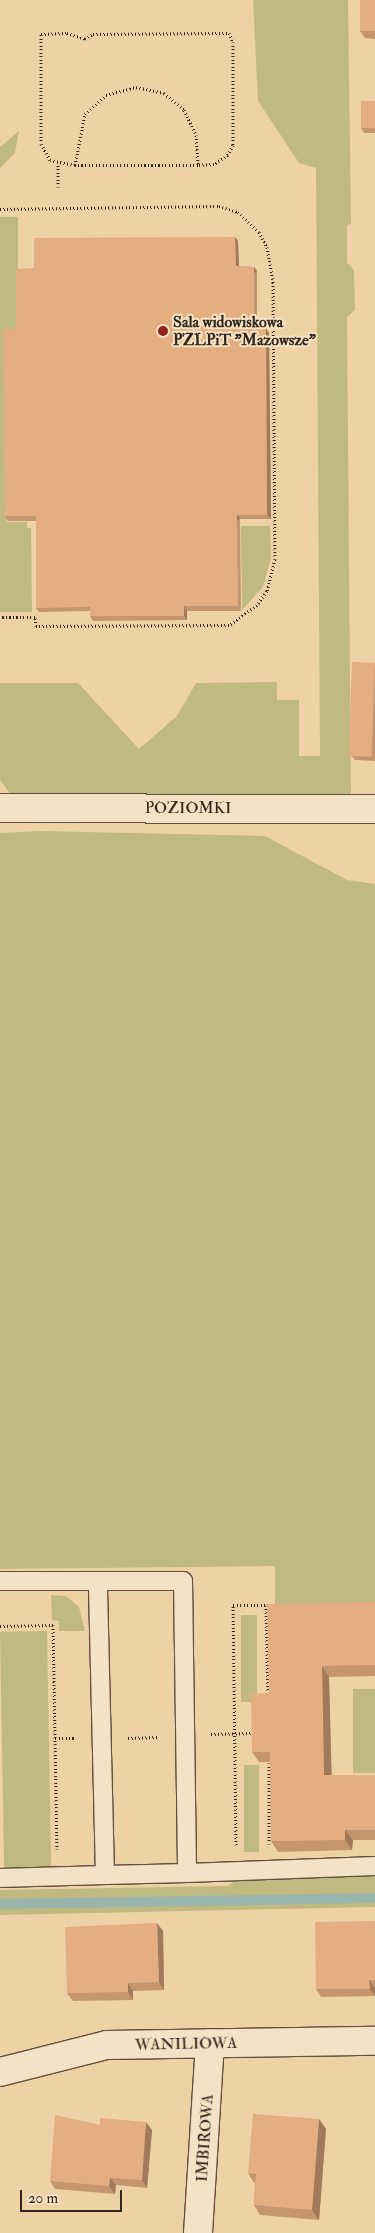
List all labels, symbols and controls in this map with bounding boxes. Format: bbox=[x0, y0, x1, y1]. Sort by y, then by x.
place label: Sala widowiskowa PZLPiT "Mazowsze" bbox=[173, 312, 316, 350]
marker: Sala widowiskowa PZLPiT "Mazowsze" bbox=[157, 325, 169, 337]
street label: POZIOMKI bbox=[145, 798, 231, 818]
street label: WANILIOWA bbox=[135, 2034, 237, 2054]
street label: IMBIROWA bbox=[192, 2093, 218, 2183]
scale bar bbox=[22, 2180, 125, 2212]
text: 20 m bbox=[28, 2189, 58, 2208]

